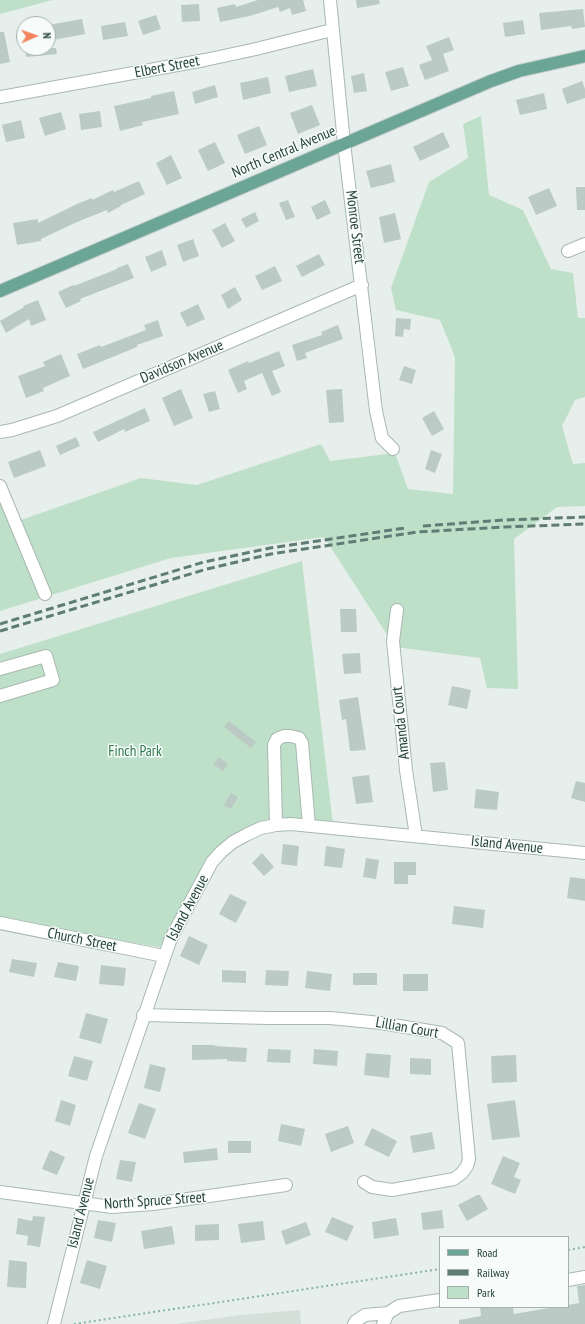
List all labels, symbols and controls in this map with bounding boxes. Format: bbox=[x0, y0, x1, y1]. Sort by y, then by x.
north arrow bbox=[16, 16, 56, 56]
text: N bbox=[40, 32, 54, 39]
street label: Elbert Street bbox=[133, 52, 201, 82]
street label: North Central Avenue bbox=[229, 122, 339, 182]
street label: Monroe Street bbox=[342, 189, 368, 265]
street label: Davidson Avenue bbox=[138, 336, 226, 388]
street label: Amanda Court bbox=[388, 686, 414, 760]
park label: Finch Park bbox=[108, 743, 162, 761]
street label: Island Avenue bbox=[470, 832, 544, 858]
street label: Island Avenue bbox=[163, 872, 213, 944]
street label: Church Street bbox=[46, 924, 118, 956]
street label: Lillian Court bbox=[374, 1014, 440, 1042]
street label: Island Avenue bbox=[64, 1176, 98, 1250]
street label: North Spruce Street bbox=[103, 1188, 207, 1214]
legend bbox=[439, 1236, 569, 1308]
text: Road bbox=[477, 1245, 497, 1260]
text: Railway bbox=[477, 1265, 509, 1280]
text: Park bbox=[477, 1285, 495, 1300]

